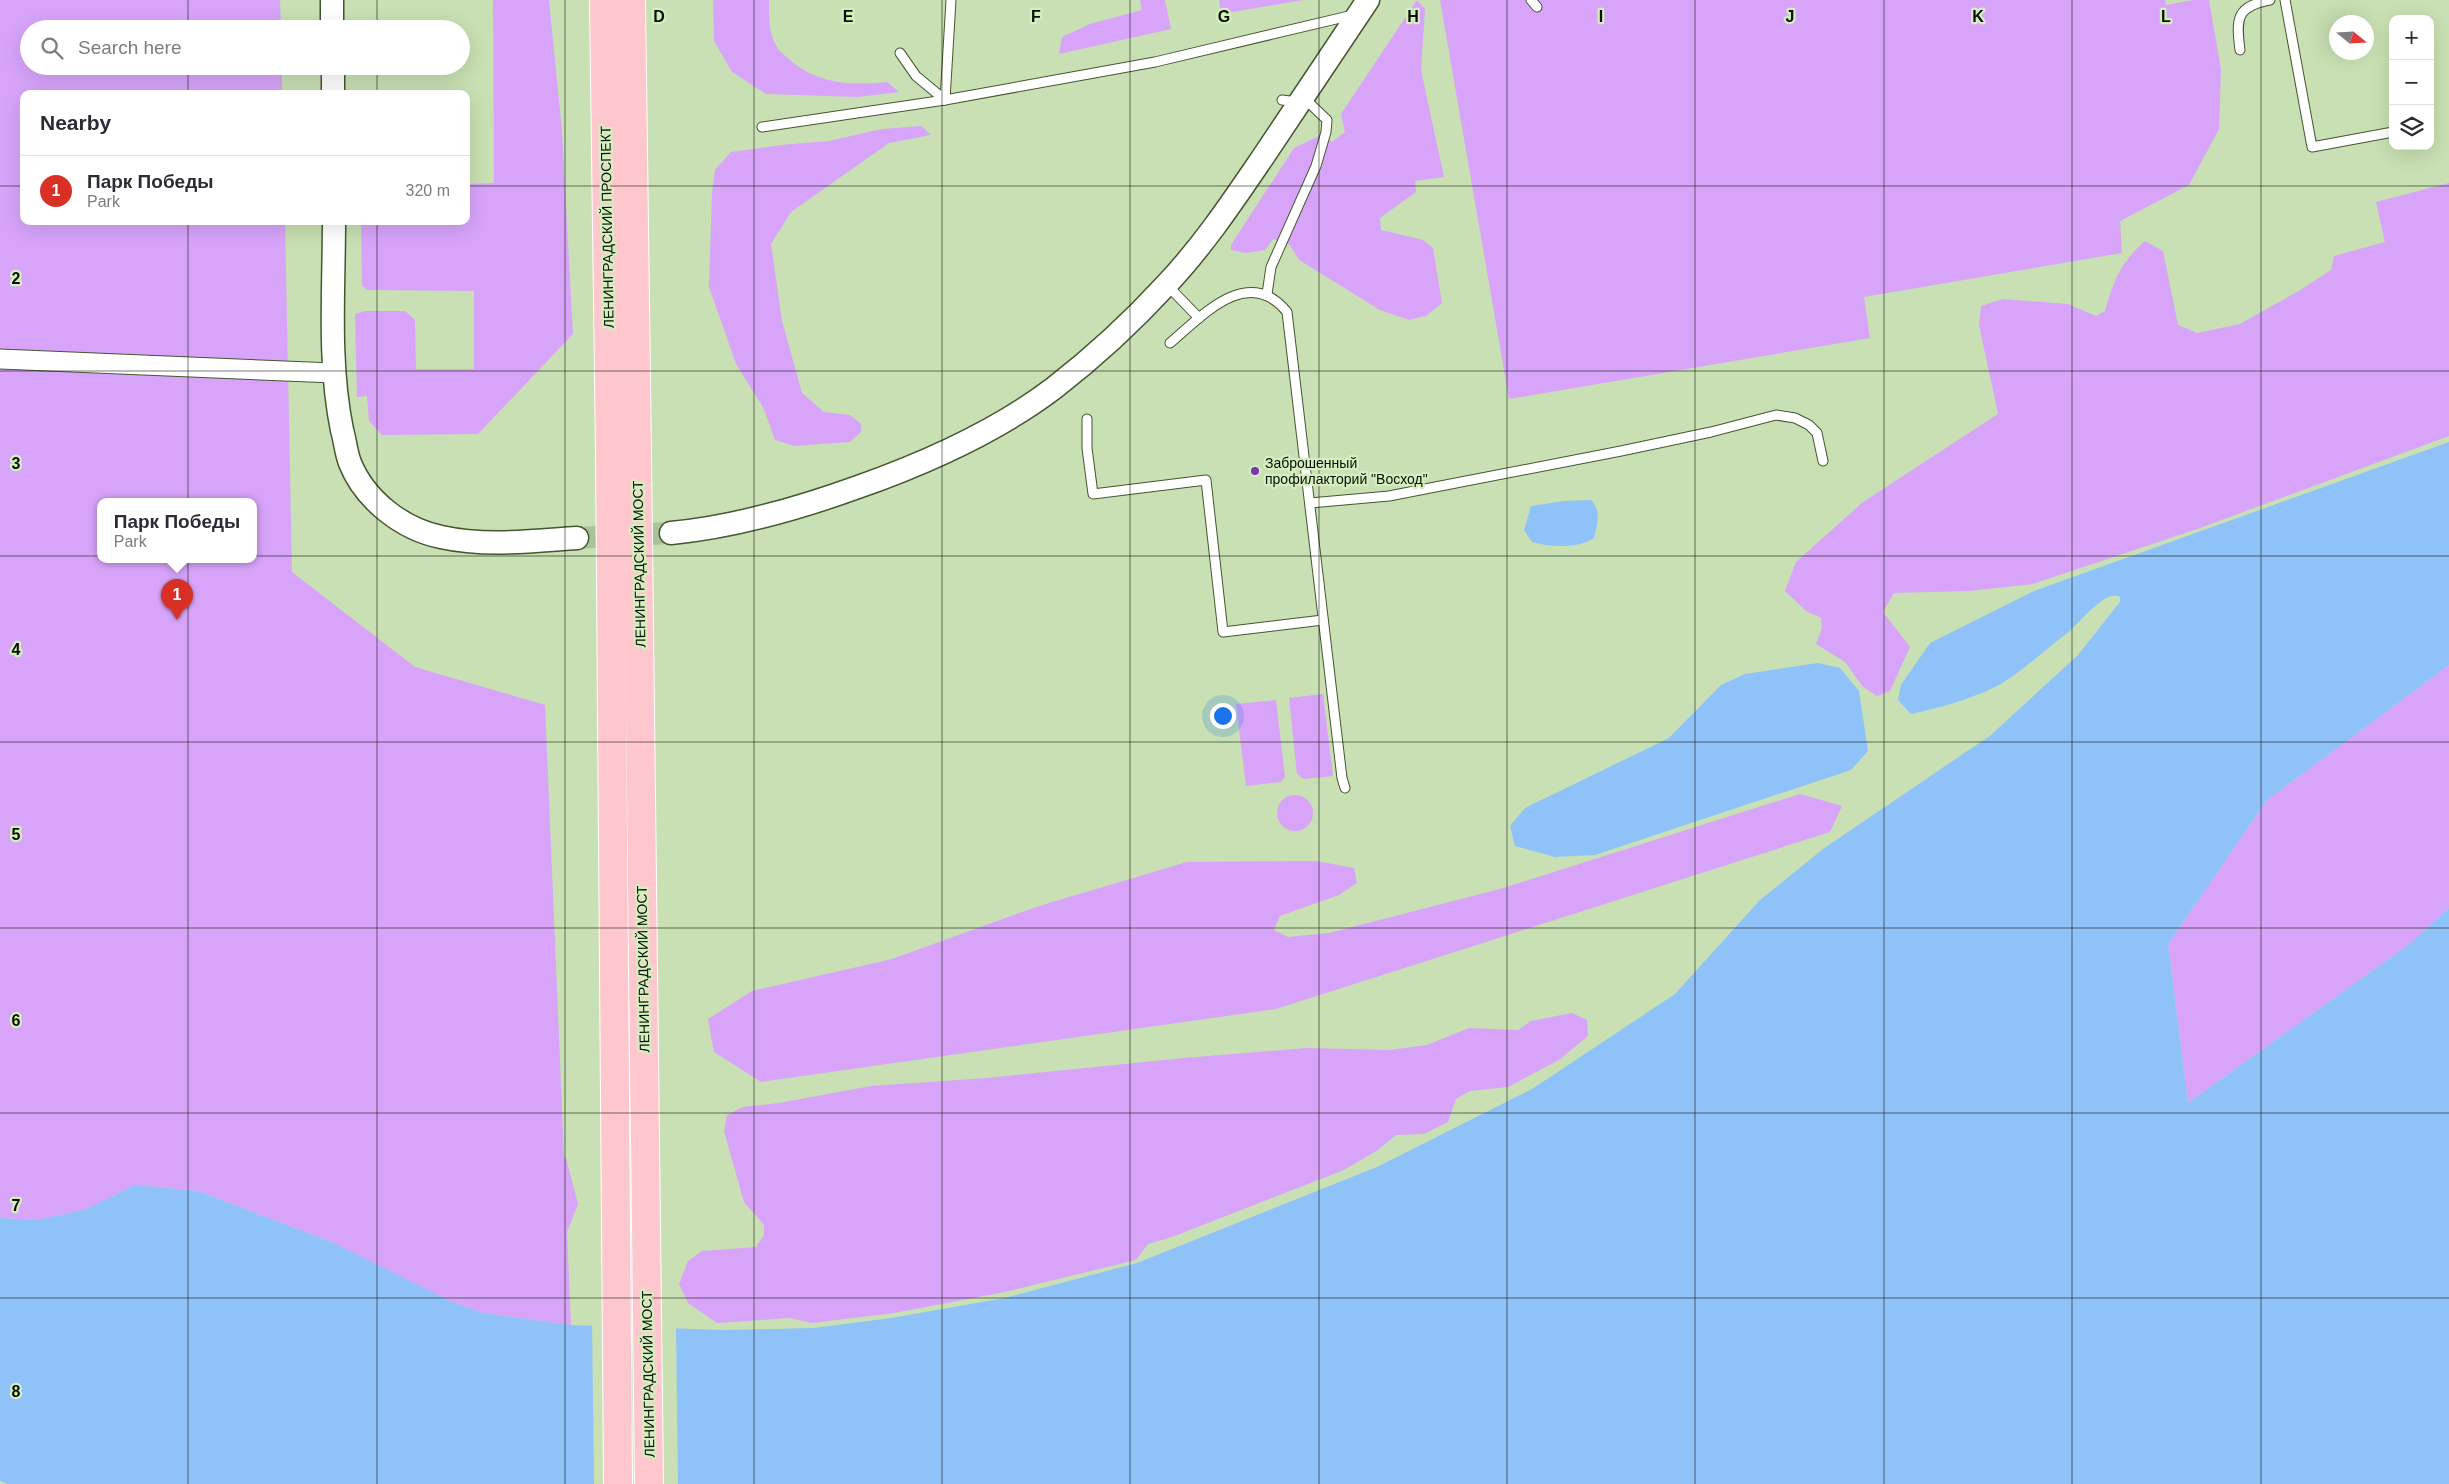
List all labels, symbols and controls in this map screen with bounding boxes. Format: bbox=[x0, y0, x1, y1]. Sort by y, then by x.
text: D bbox=[653, 8, 665, 25]
text: E bbox=[843, 8, 854, 25]
text: F bbox=[1031, 8, 1041, 25]
text: G bbox=[1218, 8, 1230, 25]
text: H bbox=[1407, 8, 1419, 25]
text: I bbox=[1599, 8, 1603, 25]
text: J bbox=[1786, 8, 1794, 25]
text: K bbox=[1972, 8, 1984, 25]
text: L bbox=[2161, 8, 2171, 25]
north arrow bbox=[2329, 15, 2374, 60]
map controls bbox=[2389, 15, 2434, 150]
button: + bbox=[2389, 15, 2434, 60]
search box bbox=[20, 20, 470, 75]
icon: search bbox=[38, 34, 66, 62]
text: Search here bbox=[78, 37, 182, 58]
button: − bbox=[2389, 60, 2434, 105]
button: layers bbox=[2389, 105, 2434, 150]
text: Nearby bbox=[40, 111, 111, 134]
street label: ЛЕНИНГРАДСКИЙ ПРОСПЕКТ bbox=[596, 125, 617, 328]
text: Парк Победы bbox=[87, 171, 213, 192]
text: 1 bbox=[52, 182, 60, 199]
text: 320 m bbox=[406, 182, 450, 199]
text: Park bbox=[87, 193, 120, 210]
text: 2 bbox=[12, 270, 21, 287]
text: 3 bbox=[12, 455, 21, 472]
place label: Заброшенный профилакторий "Восход" bbox=[1265, 455, 1428, 487]
marker: Заброшенный профилакторий "Восход" bbox=[1249, 465, 1261, 477]
street label: ЛЕНИНГРАДСКИЙ МОСТ bbox=[629, 480, 648, 648]
popup bbox=[97, 498, 257, 563]
text: Парк Победы bbox=[114, 511, 240, 532]
text: Park bbox=[114, 533, 147, 550]
pin: 1 bbox=[161, 579, 193, 620]
text: 4 bbox=[12, 641, 21, 658]
your location bbox=[1210, 703, 1236, 729]
text: 5 bbox=[12, 826, 21, 843]
street label: ЛЕНИНГРАДСКИЙ МОСТ bbox=[633, 885, 652, 1053]
text: 6 bbox=[12, 1012, 21, 1029]
text: 7 bbox=[12, 1197, 21, 1214]
street label: ЛЕНИНГРАДСКИЙ МОСТ bbox=[638, 1290, 657, 1458]
text: 8 bbox=[12, 1383, 21, 1400]

